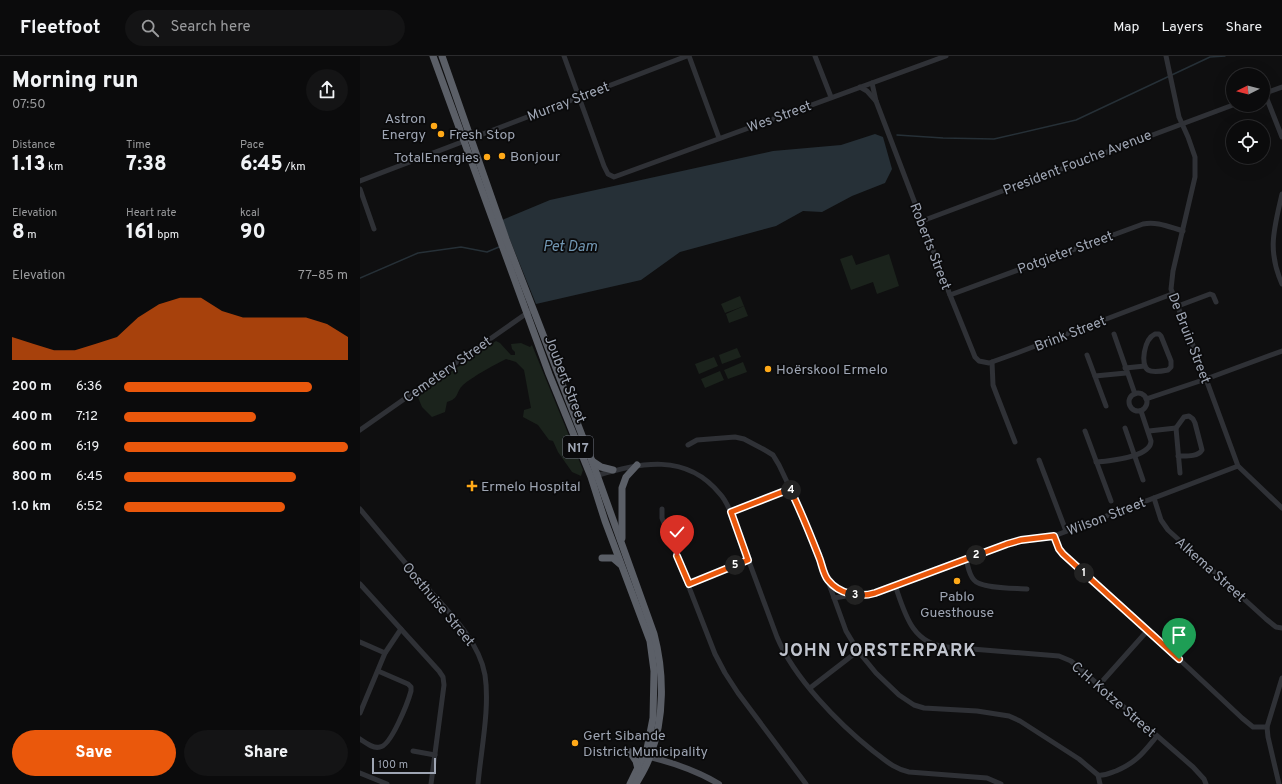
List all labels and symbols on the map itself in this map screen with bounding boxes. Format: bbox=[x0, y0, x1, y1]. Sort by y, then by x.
north arrow bbox=[1226, 68, 1270, 112]
street label: Murray Street bbox=[525, 79, 612, 126]
street label: Wes Street bbox=[745, 98, 814, 137]
place label: Astron Energy bbox=[381, 111, 426, 144]
marker: Astron Energy bbox=[429, 121, 439, 131]
place label: Fresh Stop bbox=[449, 127, 515, 144]
street label: President Fouche Avenue bbox=[1001, 127, 1154, 200]
marker: Fresh Stop bbox=[436, 129, 446, 139]
place label: Bonjour bbox=[510, 149, 561, 166]
place label: TotalEnergies bbox=[394, 150, 479, 167]
marker: Bonjour bbox=[497, 151, 507, 161]
marker: TotalEnergies bbox=[482, 152, 492, 162]
street label: Roberts Street bbox=[905, 201, 954, 292]
street label: Potgieter Street bbox=[1015, 228, 1116, 279]
water label: Pet Dam bbox=[543, 238, 598, 257]
street label: De Bruin Street bbox=[1163, 291, 1214, 386]
street label: Brink Street bbox=[1032, 313, 1109, 356]
street label: Cemetery Street bbox=[400, 333, 495, 407]
street label: Joubert Street bbox=[540, 334, 589, 425]
place label: Hoërskool Ermelo bbox=[776, 362, 888, 379]
marker: Hoërskool Ermelo bbox=[763, 364, 773, 374]
road number: N17 bbox=[563, 436, 593, 458]
place label: Ermelo Hospital bbox=[481, 479, 581, 496]
marker: Ermelo Hospital bbox=[466, 480, 478, 492]
pin: 4 bbox=[781, 480, 801, 500]
street label: Wilson Street bbox=[1065, 495, 1148, 540]
pin bbox=[660, 515, 694, 556]
street label: Alkema Street bbox=[1171, 534, 1249, 606]
pin: 2 bbox=[966, 545, 986, 565]
pin: 5 bbox=[725, 555, 745, 575]
street label: Oosthuise Street bbox=[398, 560, 478, 650]
pin: 1 bbox=[1074, 563, 1094, 583]
marker: Pablo Guesthouse bbox=[952, 576, 962, 586]
pin: 3 bbox=[845, 585, 865, 605]
place label: Pablo Guesthouse bbox=[920, 589, 994, 622]
pin bbox=[1162, 618, 1196, 659]
district label: JOHN VORSTERPARK bbox=[779, 640, 977, 663]
street label: C.H. Kotze Street bbox=[1067, 659, 1159, 741]
place label: Gert Sibande District Municipality bbox=[583, 728, 708, 761]
marker: Gert Sibande District Municipality bbox=[570, 738, 580, 748]
scale bar bbox=[372, 756, 436, 775]

